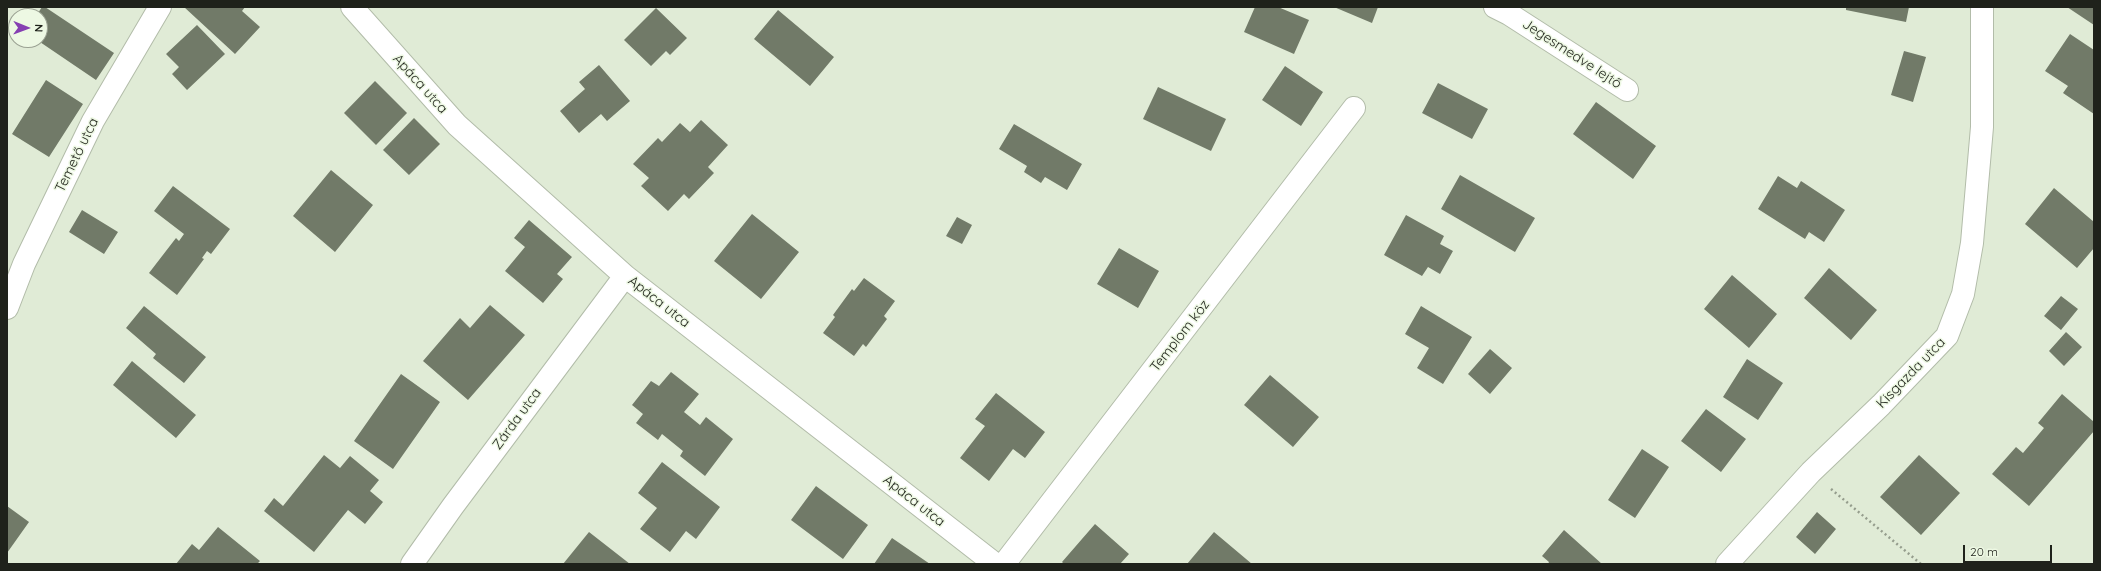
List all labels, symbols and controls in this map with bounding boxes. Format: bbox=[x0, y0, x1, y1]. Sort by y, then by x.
north arrow bbox=[8, 8, 48, 48]
street label: Jegesmedve lejtő bbox=[1519, 16, 1625, 92]
text: N bbox=[32, 24, 46, 32]
street label: Apáca utca bbox=[389, 51, 451, 117]
street label: Temető utca bbox=[52, 115, 102, 195]
street label: Apáca utca bbox=[625, 273, 693, 331]
street label: Templom köz bbox=[1147, 297, 1213, 375]
street label: Kisgazda utca bbox=[1873, 334, 1949, 412]
street label: Zárda utca bbox=[489, 385, 545, 453]
street label: Apáca utca bbox=[880, 472, 948, 530]
scale bar bbox=[1965, 537, 2054, 563]
text: 20 m bbox=[1970, 544, 1998, 559]

